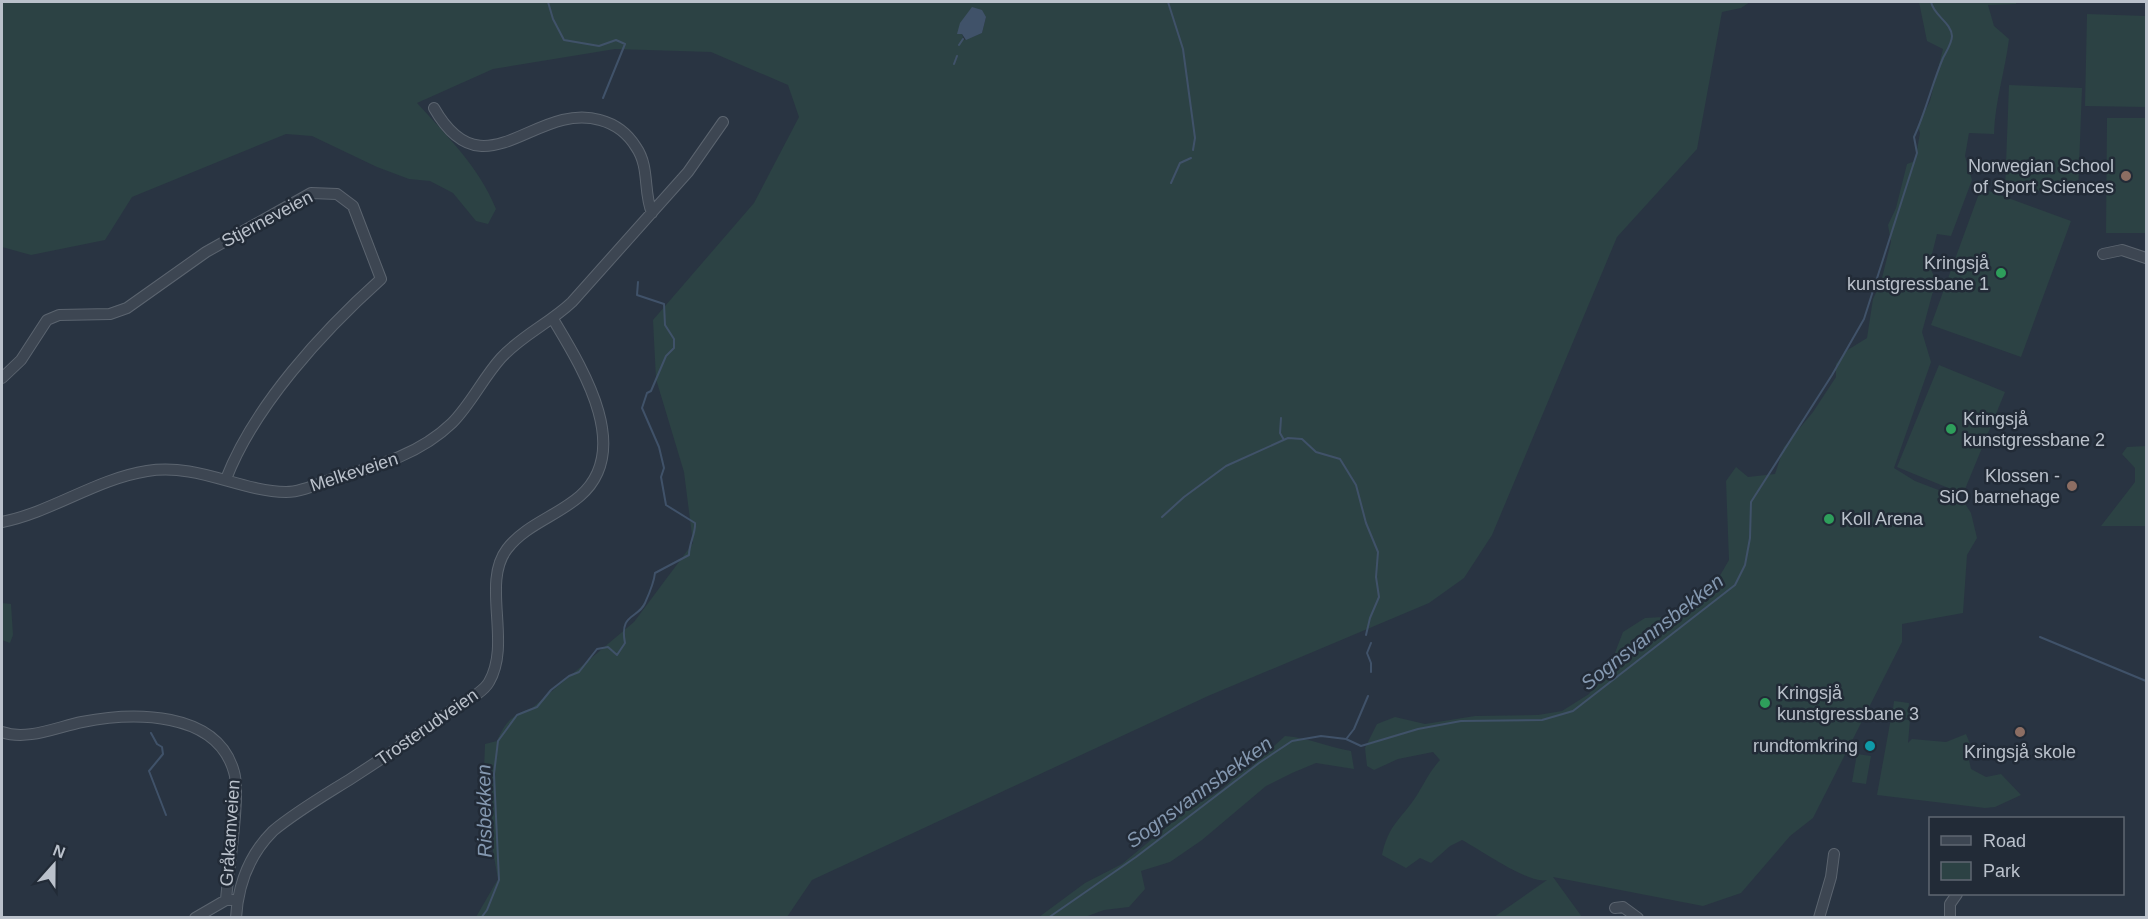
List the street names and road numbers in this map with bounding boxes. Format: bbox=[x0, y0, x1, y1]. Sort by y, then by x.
street label: Stjerneveien bbox=[218, 187, 316, 251]
street label: Melkeveien bbox=[308, 448, 400, 496]
street label: Trosterudveien bbox=[372, 685, 482, 769]
street label: Gråkamveien bbox=[216, 779, 244, 887]

